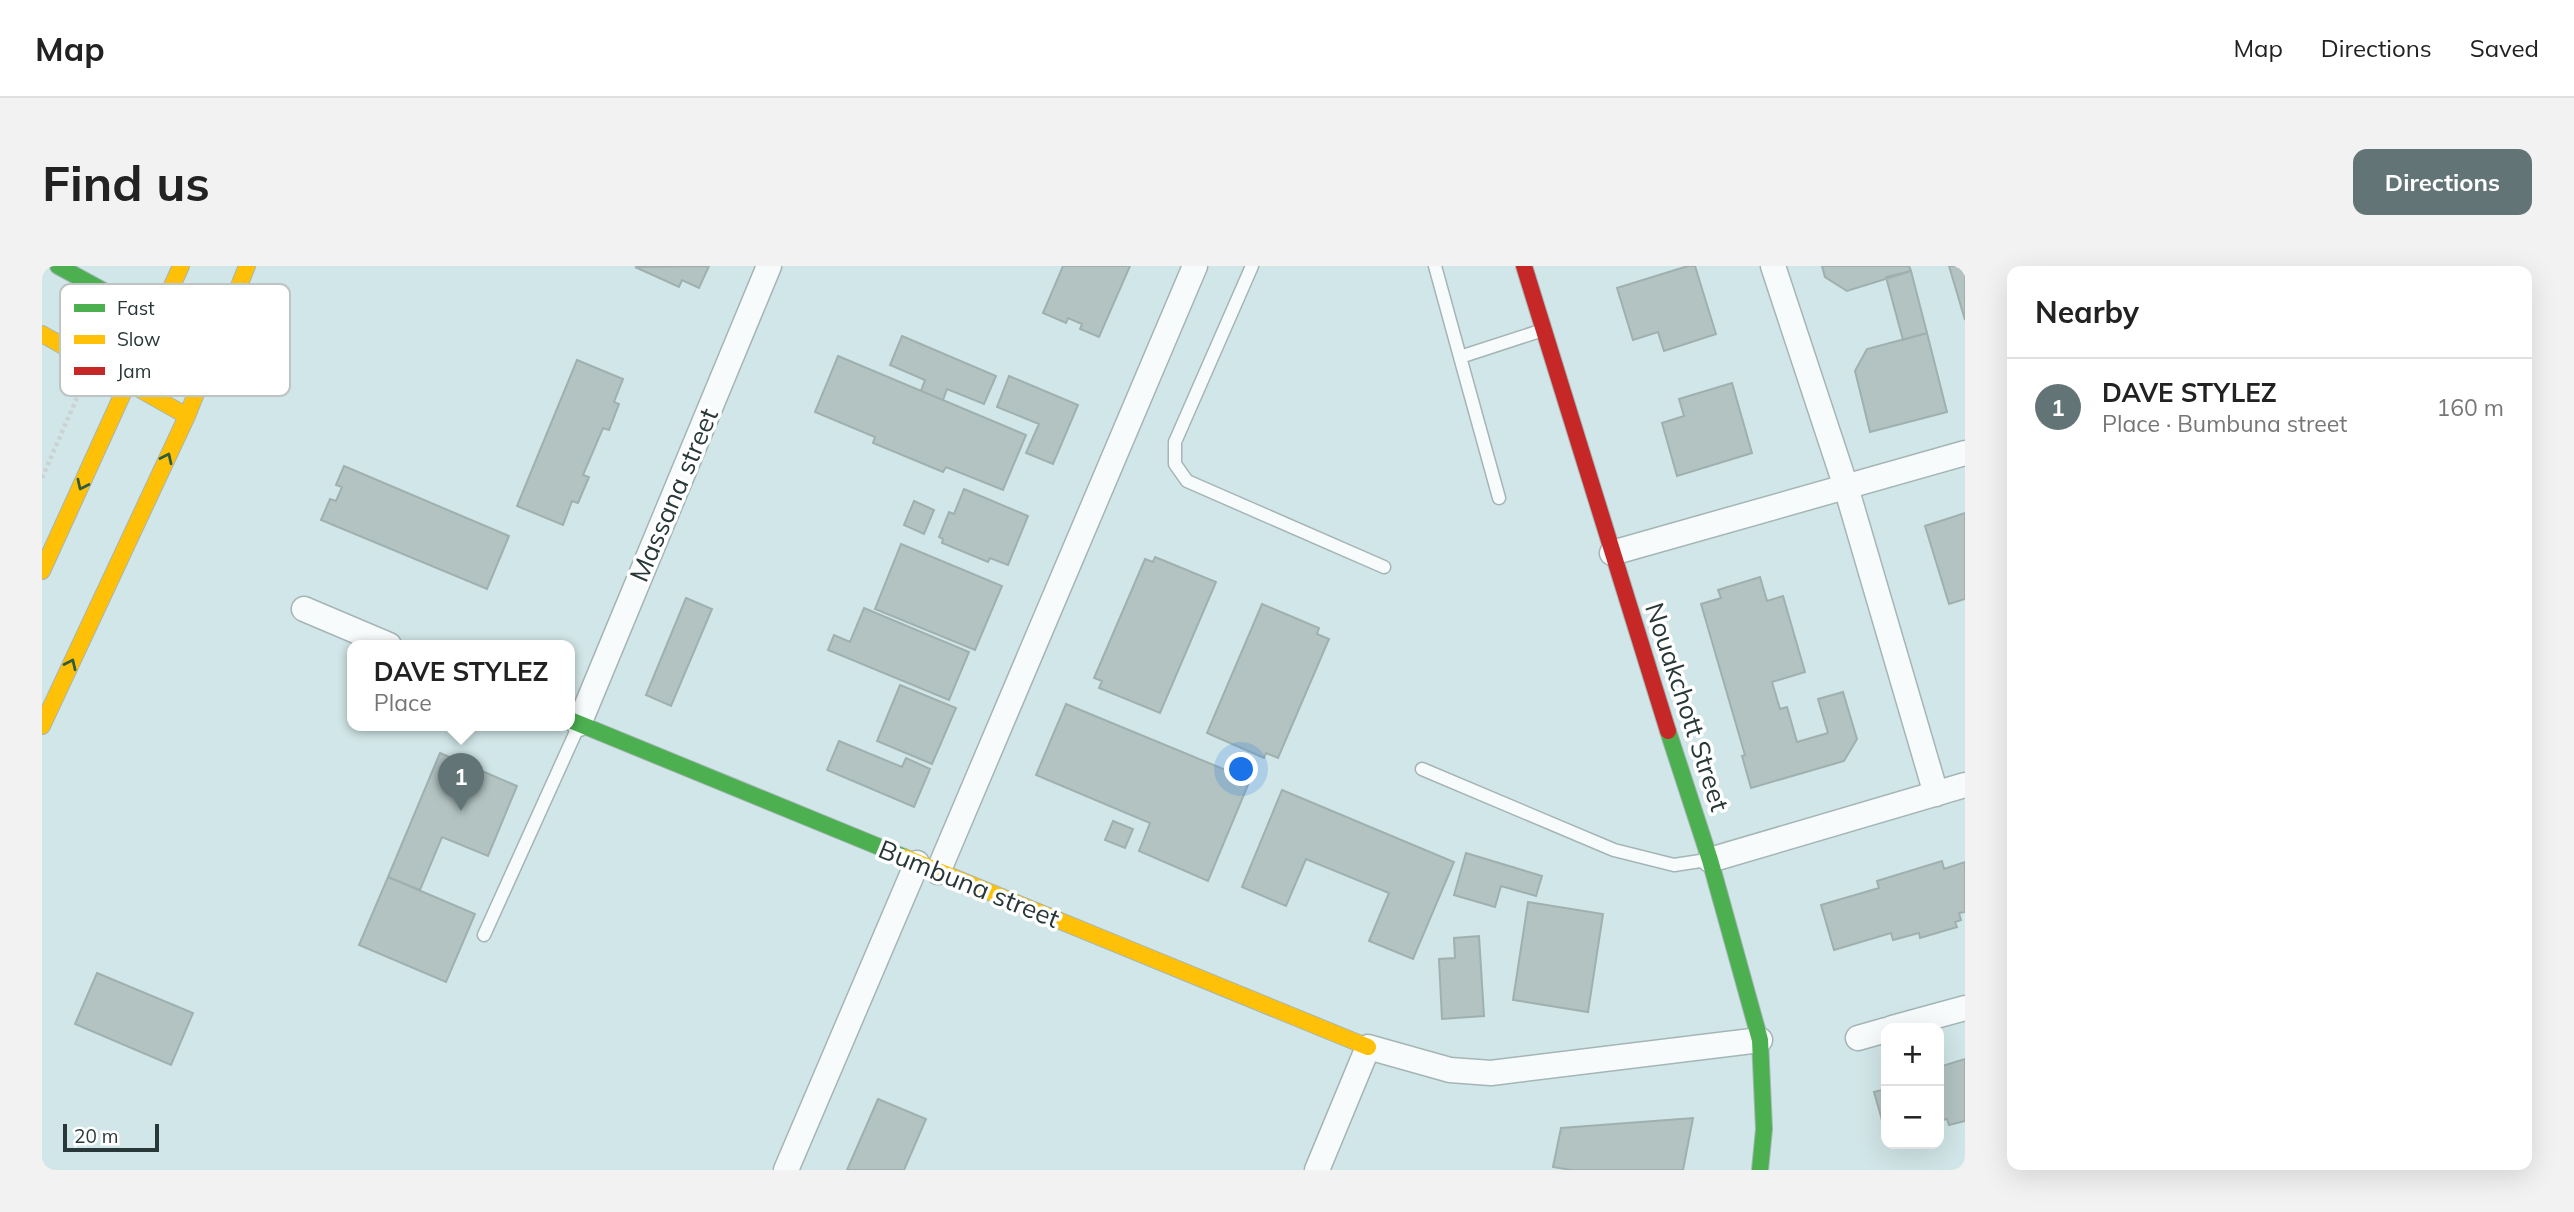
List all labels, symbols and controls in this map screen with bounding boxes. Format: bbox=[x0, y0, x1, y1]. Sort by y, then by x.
text: Map bbox=[35, 28, 105, 69]
text: Map bbox=[2233, 33, 2283, 63]
text: Directions bbox=[2321, 33, 2432, 63]
text: Saved bbox=[2470, 33, 2539, 63]
button: Directions bbox=[2353, 149, 2532, 215]
text: Find us bbox=[42, 152, 210, 213]
legend bbox=[60, 284, 290, 396]
text: Nearby bbox=[2035, 293, 2139, 331]
text: Fast bbox=[117, 296, 155, 320]
text: Slow bbox=[117, 327, 161, 351]
text: Jam bbox=[117, 359, 151, 383]
text: DAVE STYLEZ bbox=[2102, 376, 2277, 409]
text: 1 bbox=[2051, 393, 2065, 422]
text: 160 m bbox=[2436, 393, 2504, 422]
street label: Massana street bbox=[622, 403, 725, 587]
text: Place · Bumbuna street bbox=[2102, 409, 2347, 438]
one-way arrow bbox=[159, 453, 173, 465]
one-way arrow bbox=[77, 478, 91, 490]
street label: Nouakchott Street bbox=[1638, 598, 1737, 815]
popup bbox=[347, 640, 575, 731]
text: DAVE STYLEZ bbox=[374, 655, 548, 688]
one-way arrow bbox=[63, 659, 77, 672]
text: Place bbox=[374, 688, 432, 717]
your location bbox=[1224, 752, 1258, 786]
pin: 1 bbox=[438, 753, 484, 811]
street label: Bumbuna street bbox=[874, 832, 1064, 935]
map controls bbox=[1881, 1023, 1944, 1149]
button: + bbox=[1881, 1023, 1944, 1086]
button: − bbox=[1881, 1086, 1944, 1149]
scale bar bbox=[63, 1121, 159, 1153]
text: 20 m bbox=[74, 1124, 118, 1148]

